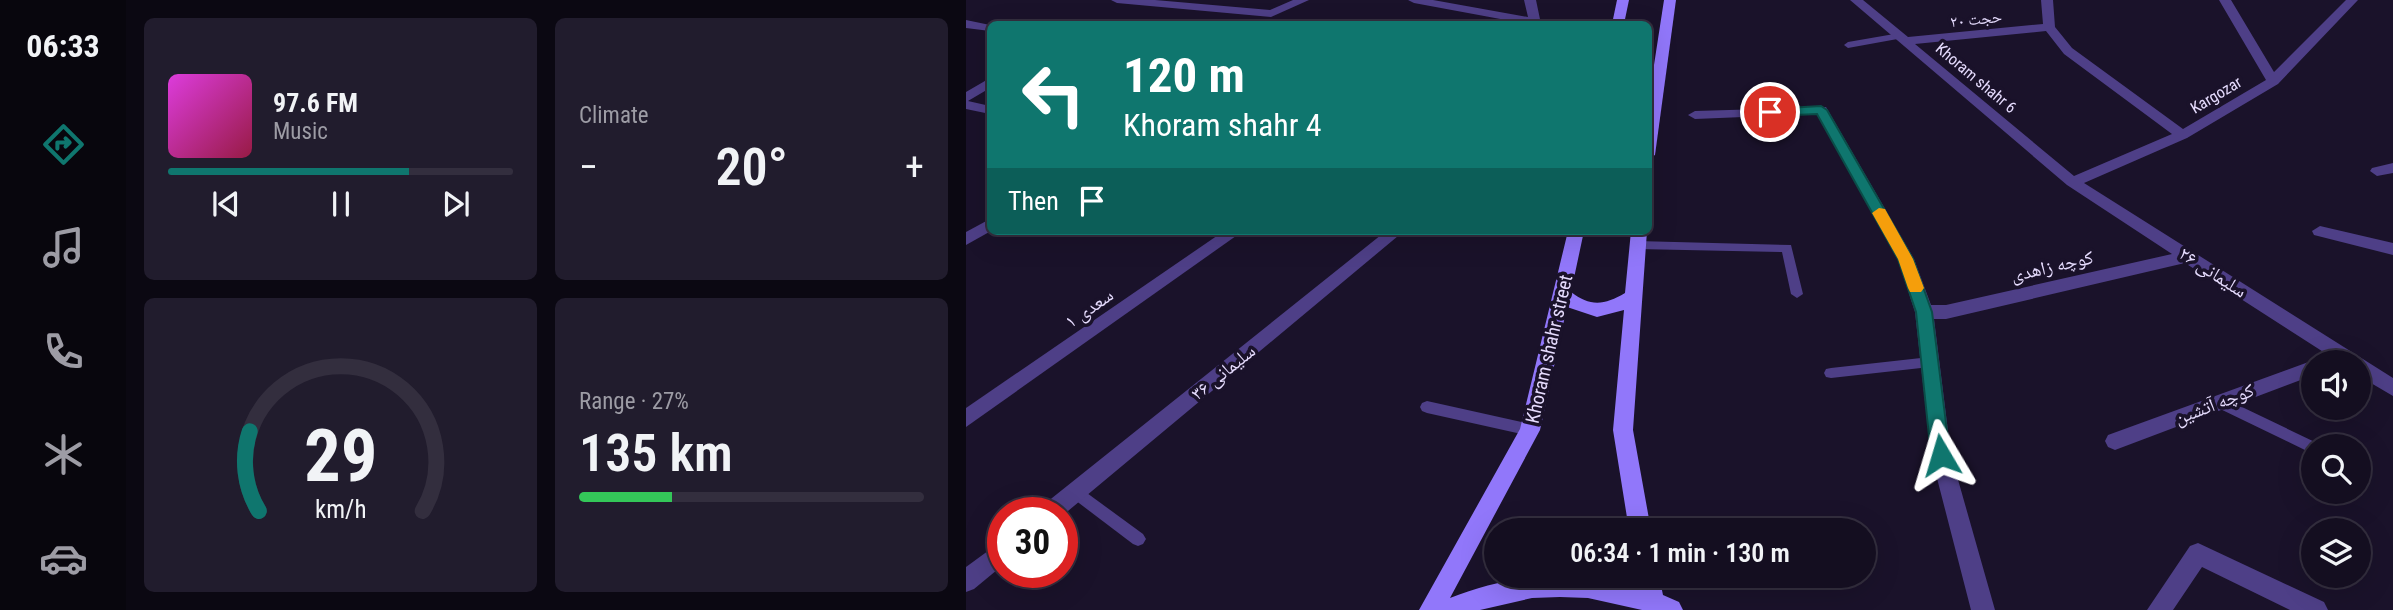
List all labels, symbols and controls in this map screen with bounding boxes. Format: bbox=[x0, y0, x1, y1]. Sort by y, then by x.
street label: حجت ۲۰ bbox=[1949, 7, 2003, 31]
text: 06:33 bbox=[26, 27, 100, 65]
street label: Khoram shahr 6 bbox=[1932, 39, 2020, 117]
text: 120 m bbox=[1123, 47, 1245, 104]
icon: left bbox=[1008, 49, 1099, 140]
street label: Kargozar bbox=[2187, 72, 2245, 118]
pin bbox=[1740, 82, 1800, 142]
text: 97.6 FM bbox=[273, 88, 358, 118]
icon: arrive bbox=[1751, 93, 1789, 131]
text: Climate bbox=[579, 102, 649, 129]
text: Khoram shahr 4 bbox=[1123, 106, 1322, 144]
text: Music bbox=[273, 118, 328, 145]
icon: directions bbox=[39, 120, 88, 169]
text: 20° bbox=[715, 137, 788, 198]
text: − bbox=[579, 145, 598, 189]
text: + bbox=[905, 145, 924, 189]
icon: arrive bbox=[1073, 182, 1111, 220]
icon: previous bbox=[207, 185, 245, 223]
icon: pause bbox=[322, 185, 360, 223]
icon: next bbox=[437, 185, 475, 223]
text: Then bbox=[1008, 186, 1059, 216]
icon: music bbox=[39, 223, 88, 272]
street label: سلیمانی ۲۶ bbox=[2175, 242, 2251, 302]
street label: کوچه زاهدی bbox=[2008, 245, 2096, 287]
street label: Khoram shahr street bbox=[1521, 272, 1577, 426]
street label: سعدی ۱ bbox=[1060, 283, 1118, 333]
icon: phone bbox=[39, 327, 88, 376]
street label: سلیمانی ۳۶ bbox=[1186, 339, 1260, 405]
map controls bbox=[2301, 350, 2371, 588]
button: sound bbox=[2301, 350, 2371, 420]
street label: کوچه آتشین bbox=[2171, 378, 2257, 430]
text: Range · 27% bbox=[579, 388, 689, 415]
text: 29 bbox=[304, 413, 377, 499]
position arrow bbox=[1904, 418, 1978, 492]
text: 135 km bbox=[579, 423, 733, 484]
icon: climate bbox=[39, 430, 88, 479]
button: search bbox=[2301, 434, 2371, 504]
text: km/h bbox=[315, 495, 366, 524]
speed limit sign: 30 bbox=[987, 497, 1078, 588]
button: layers bbox=[2301, 518, 2371, 588]
icon: car bbox=[39, 534, 88, 583]
text: 06:34 · 1 min · 130 m bbox=[1570, 538, 1790, 568]

